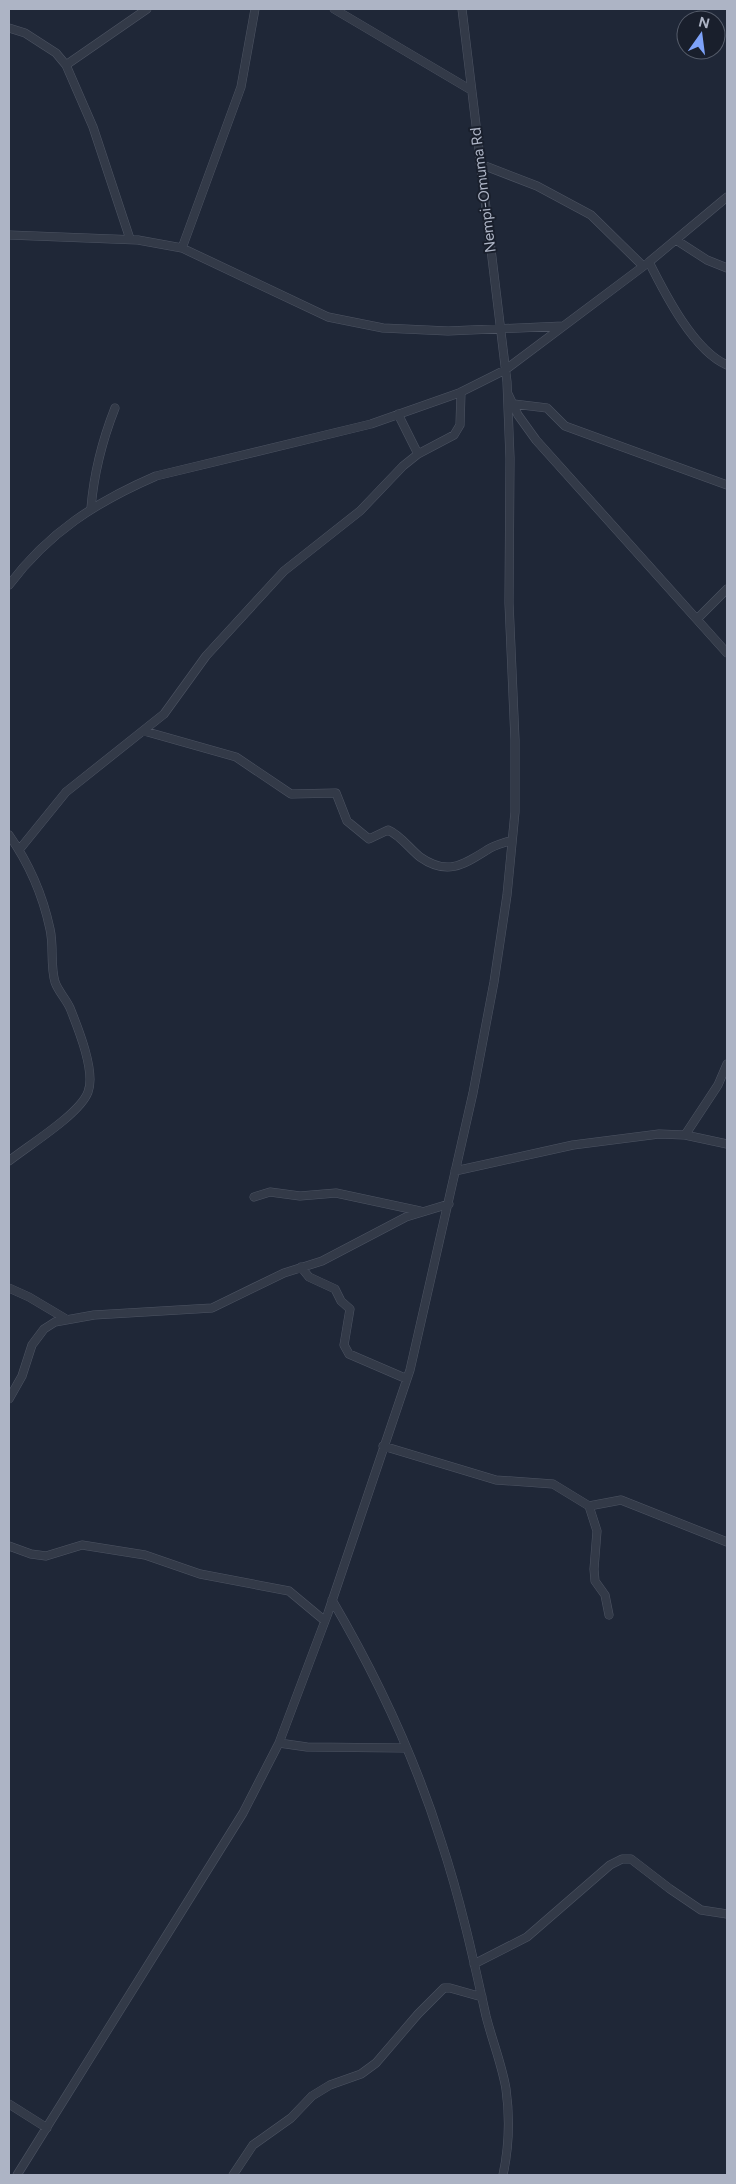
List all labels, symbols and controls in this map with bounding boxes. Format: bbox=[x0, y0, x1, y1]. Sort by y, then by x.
north arrow bbox=[676, 10, 726, 60]
text: N bbox=[697, 13, 711, 32]
street label: Nempi-Omuma Rd bbox=[466, 126, 500, 254]

